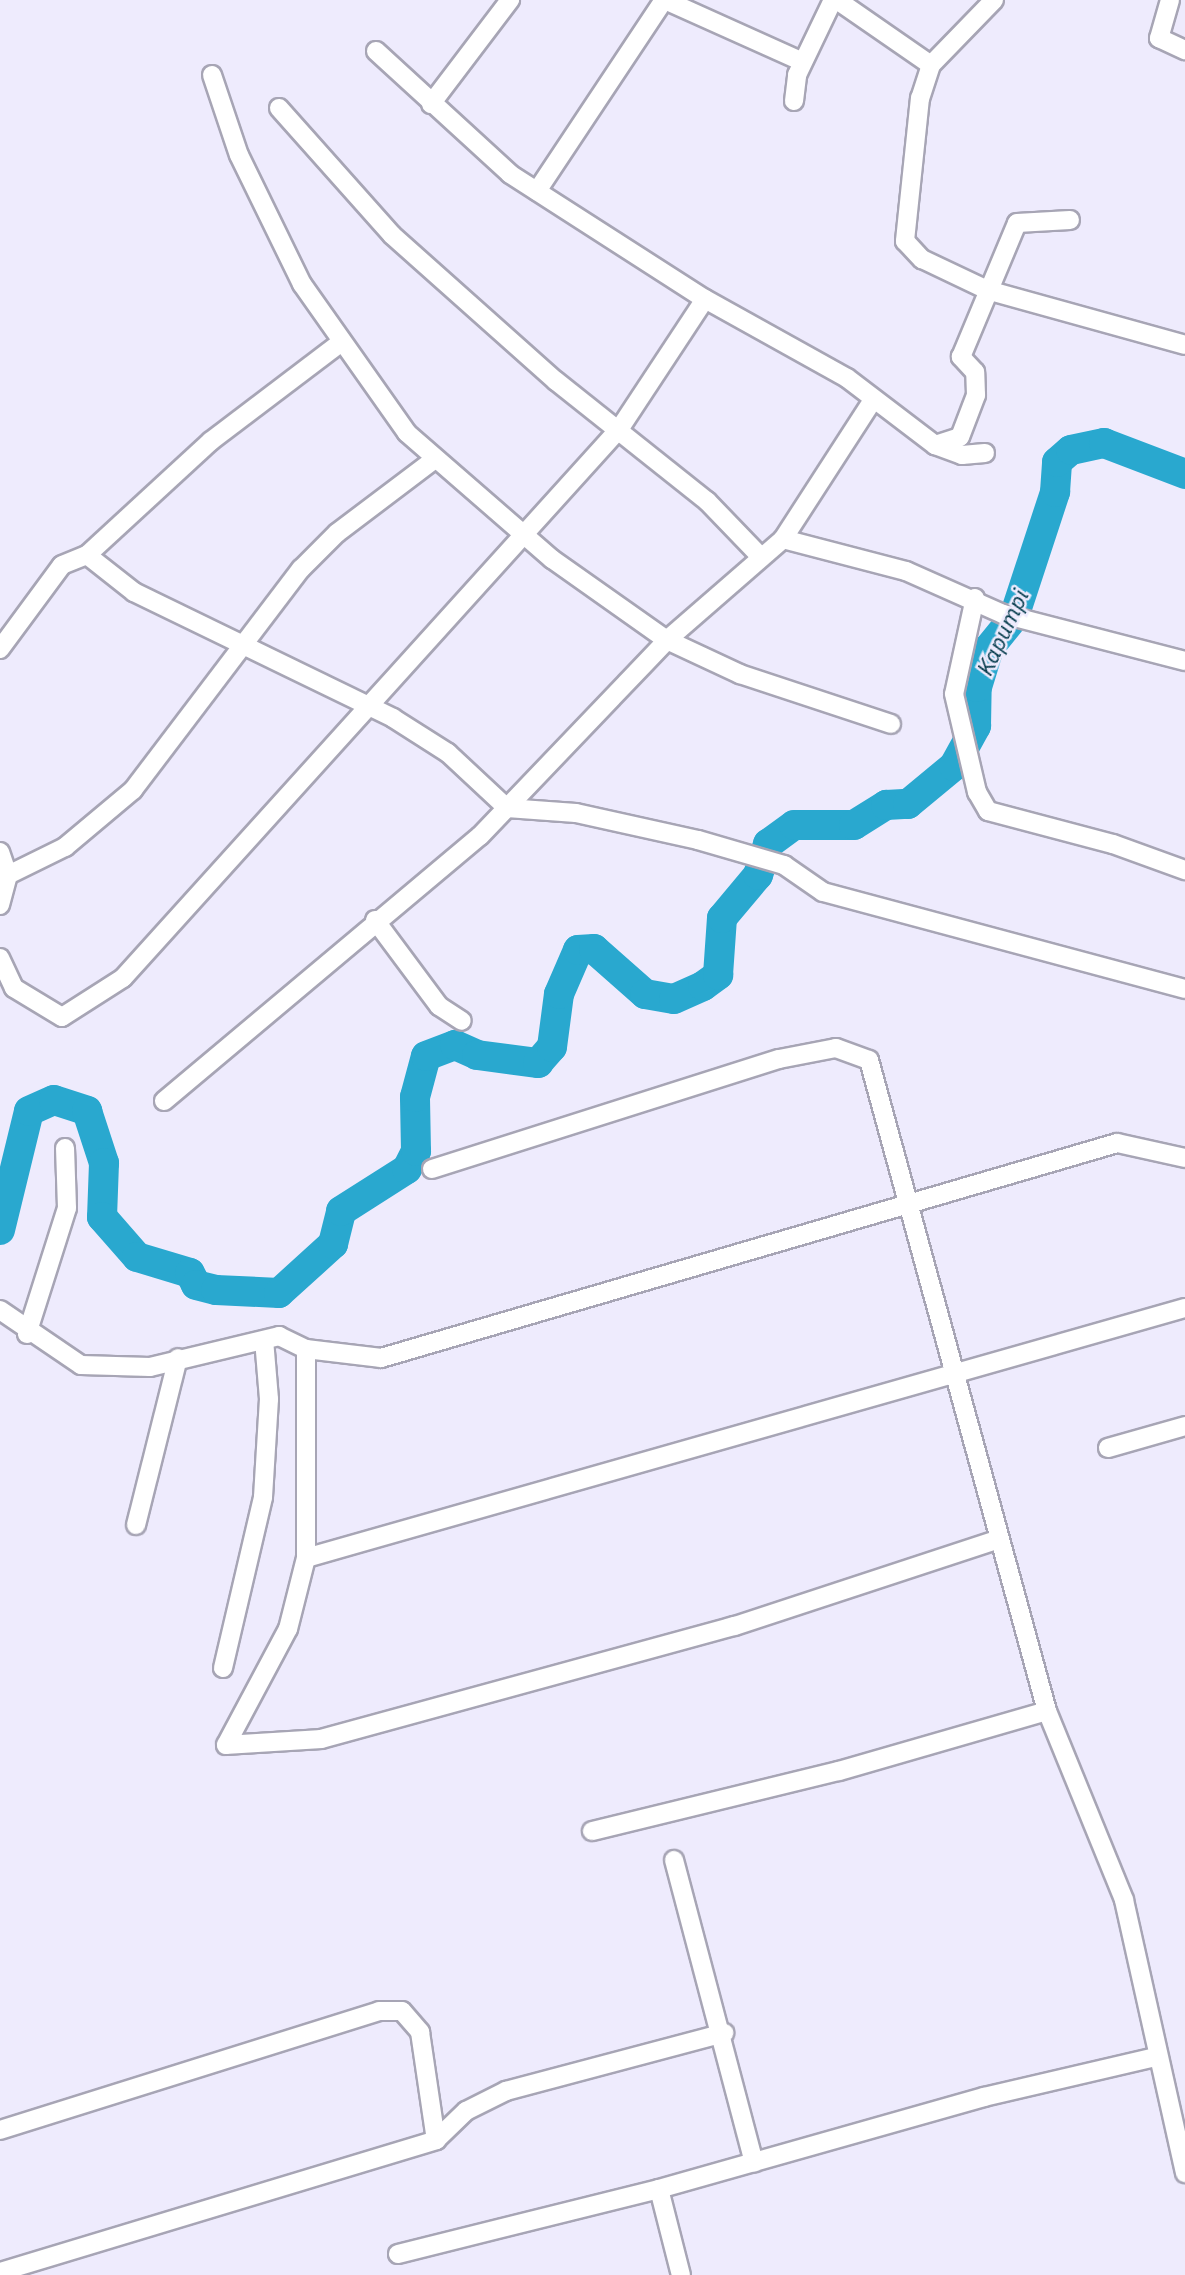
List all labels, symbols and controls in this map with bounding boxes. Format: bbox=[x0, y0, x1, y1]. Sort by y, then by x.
water label: Kapumpi bbox=[970, 585, 1034, 679]

